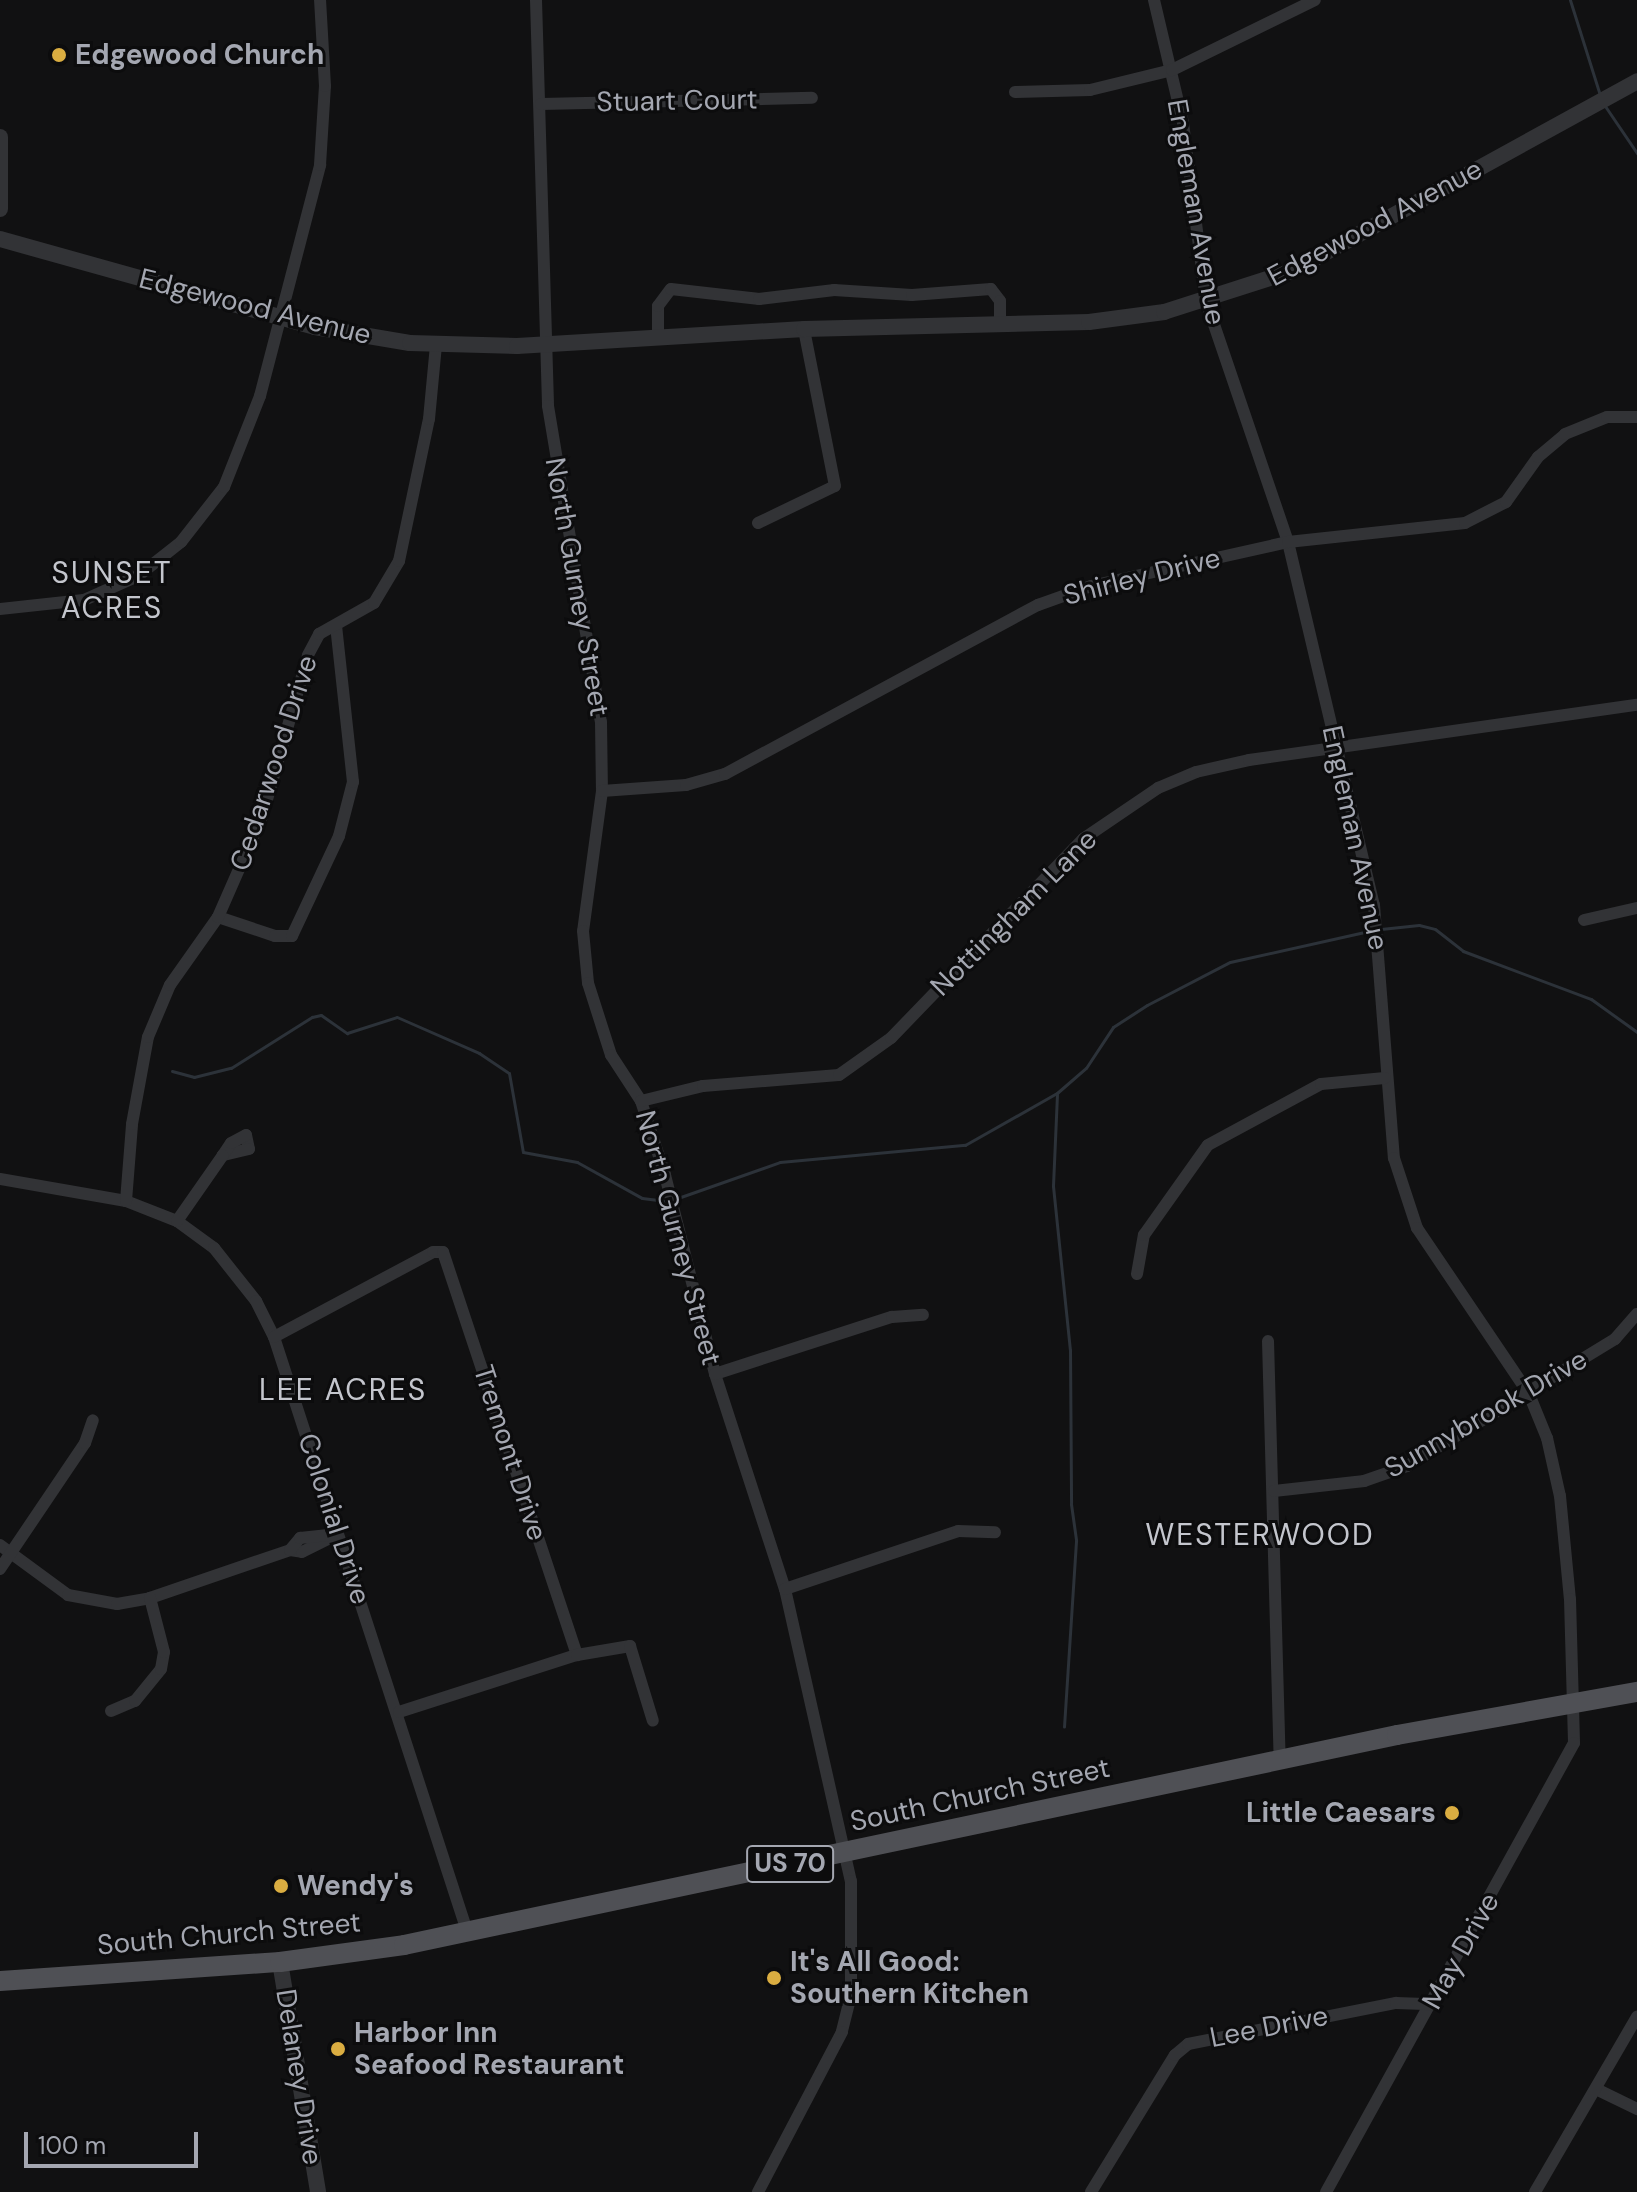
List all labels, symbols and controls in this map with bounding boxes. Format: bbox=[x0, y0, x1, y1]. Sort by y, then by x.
place label: Edgewood Church bbox=[75, 38, 324, 72]
marker: Edgewood Church bbox=[50, 46, 68, 64]
street label: Stuart Court bbox=[596, 83, 758, 119]
street label: Engleman Avenue bbox=[1160, 97, 1232, 327]
street label: Edgewood Avenue bbox=[1262, 152, 1488, 294]
street label: Edgewood Avenue bbox=[135, 262, 375, 352]
street label: North Gurney Street bbox=[538, 455, 616, 719]
street label: Shirley Drive bbox=[1060, 541, 1224, 613]
district label: SUNSET ACRES bbox=[52, 555, 172, 626]
street label: Cedarwood Drive bbox=[223, 651, 325, 875]
street label: Engleman Avenue bbox=[1315, 723, 1395, 953]
street label: Nottingham Lane bbox=[924, 823, 1104, 1003]
street label: North Gurney Street bbox=[628, 1107, 728, 1369]
street label: Sunnybrook Drive bbox=[1379, 1342, 1593, 1486]
street label: Tremont Drive bbox=[466, 1361, 554, 1545]
district label: LEE ACRES bbox=[259, 1372, 427, 1408]
street label: Colonial Drive bbox=[291, 1429, 377, 1609]
district label: WESTERWOOD bbox=[1145, 1517, 1375, 1553]
street label: South Church Street bbox=[847, 1751, 1113, 1839]
place label: Little Caesars bbox=[1246, 1796, 1436, 1830]
marker: Little Caesars bbox=[1443, 1804, 1461, 1822]
road number: US 70 bbox=[746, 1842, 834, 1886]
place label: Wendy's bbox=[297, 1869, 414, 1903]
marker: Wendy's bbox=[272, 1877, 290, 1895]
street label: May Drive bbox=[1415, 1887, 1507, 2015]
street label: South Church Street bbox=[96, 1906, 362, 1962]
place label: It's All Good: Southern Kitchen bbox=[790, 1945, 1029, 2011]
marker: It's All Good: Southern Kitchen bbox=[765, 1969, 783, 1987]
street label: Delaney Drive bbox=[269, 1987, 329, 2167]
street label: Lee Drive bbox=[1207, 1999, 1331, 2055]
place label: Harbor Inn Seafood Restaurant bbox=[354, 2016, 624, 2082]
marker: Harbor Inn Seafood Restaurant bbox=[329, 2040, 347, 2058]
scale bar bbox=[28, 2116, 202, 2166]
text: 100 m bbox=[38, 2130, 106, 2161]

